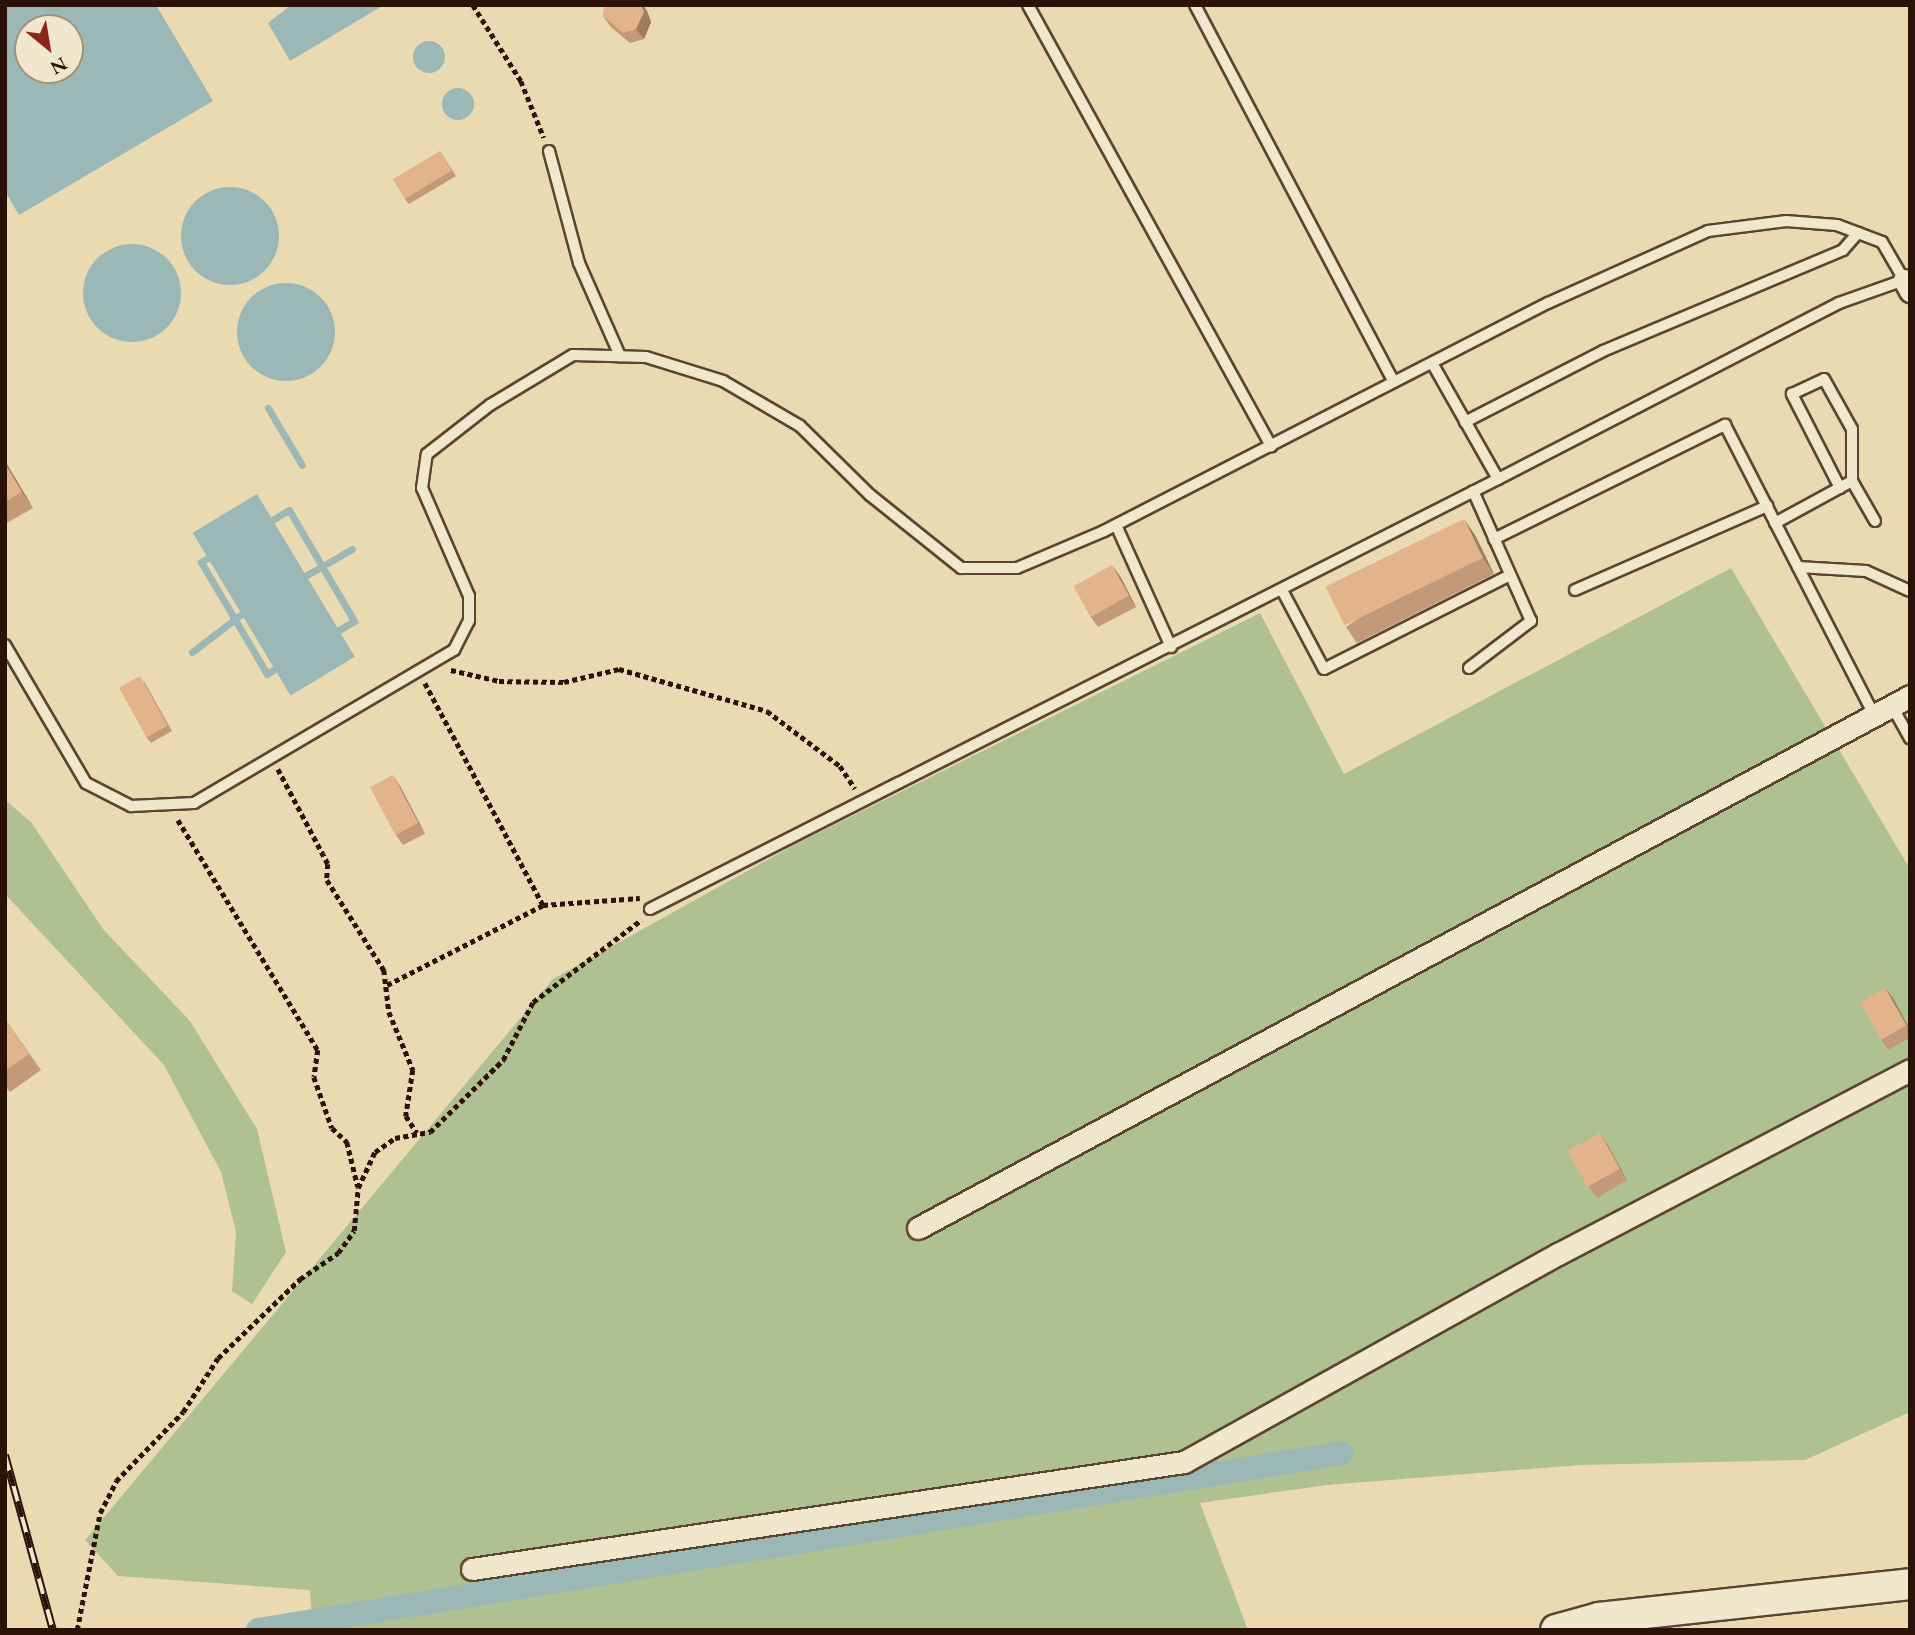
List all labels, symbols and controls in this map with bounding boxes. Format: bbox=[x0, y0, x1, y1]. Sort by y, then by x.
north arrow bbox=[14, 14, 84, 84]
text: N bbox=[46, 51, 72, 81]

